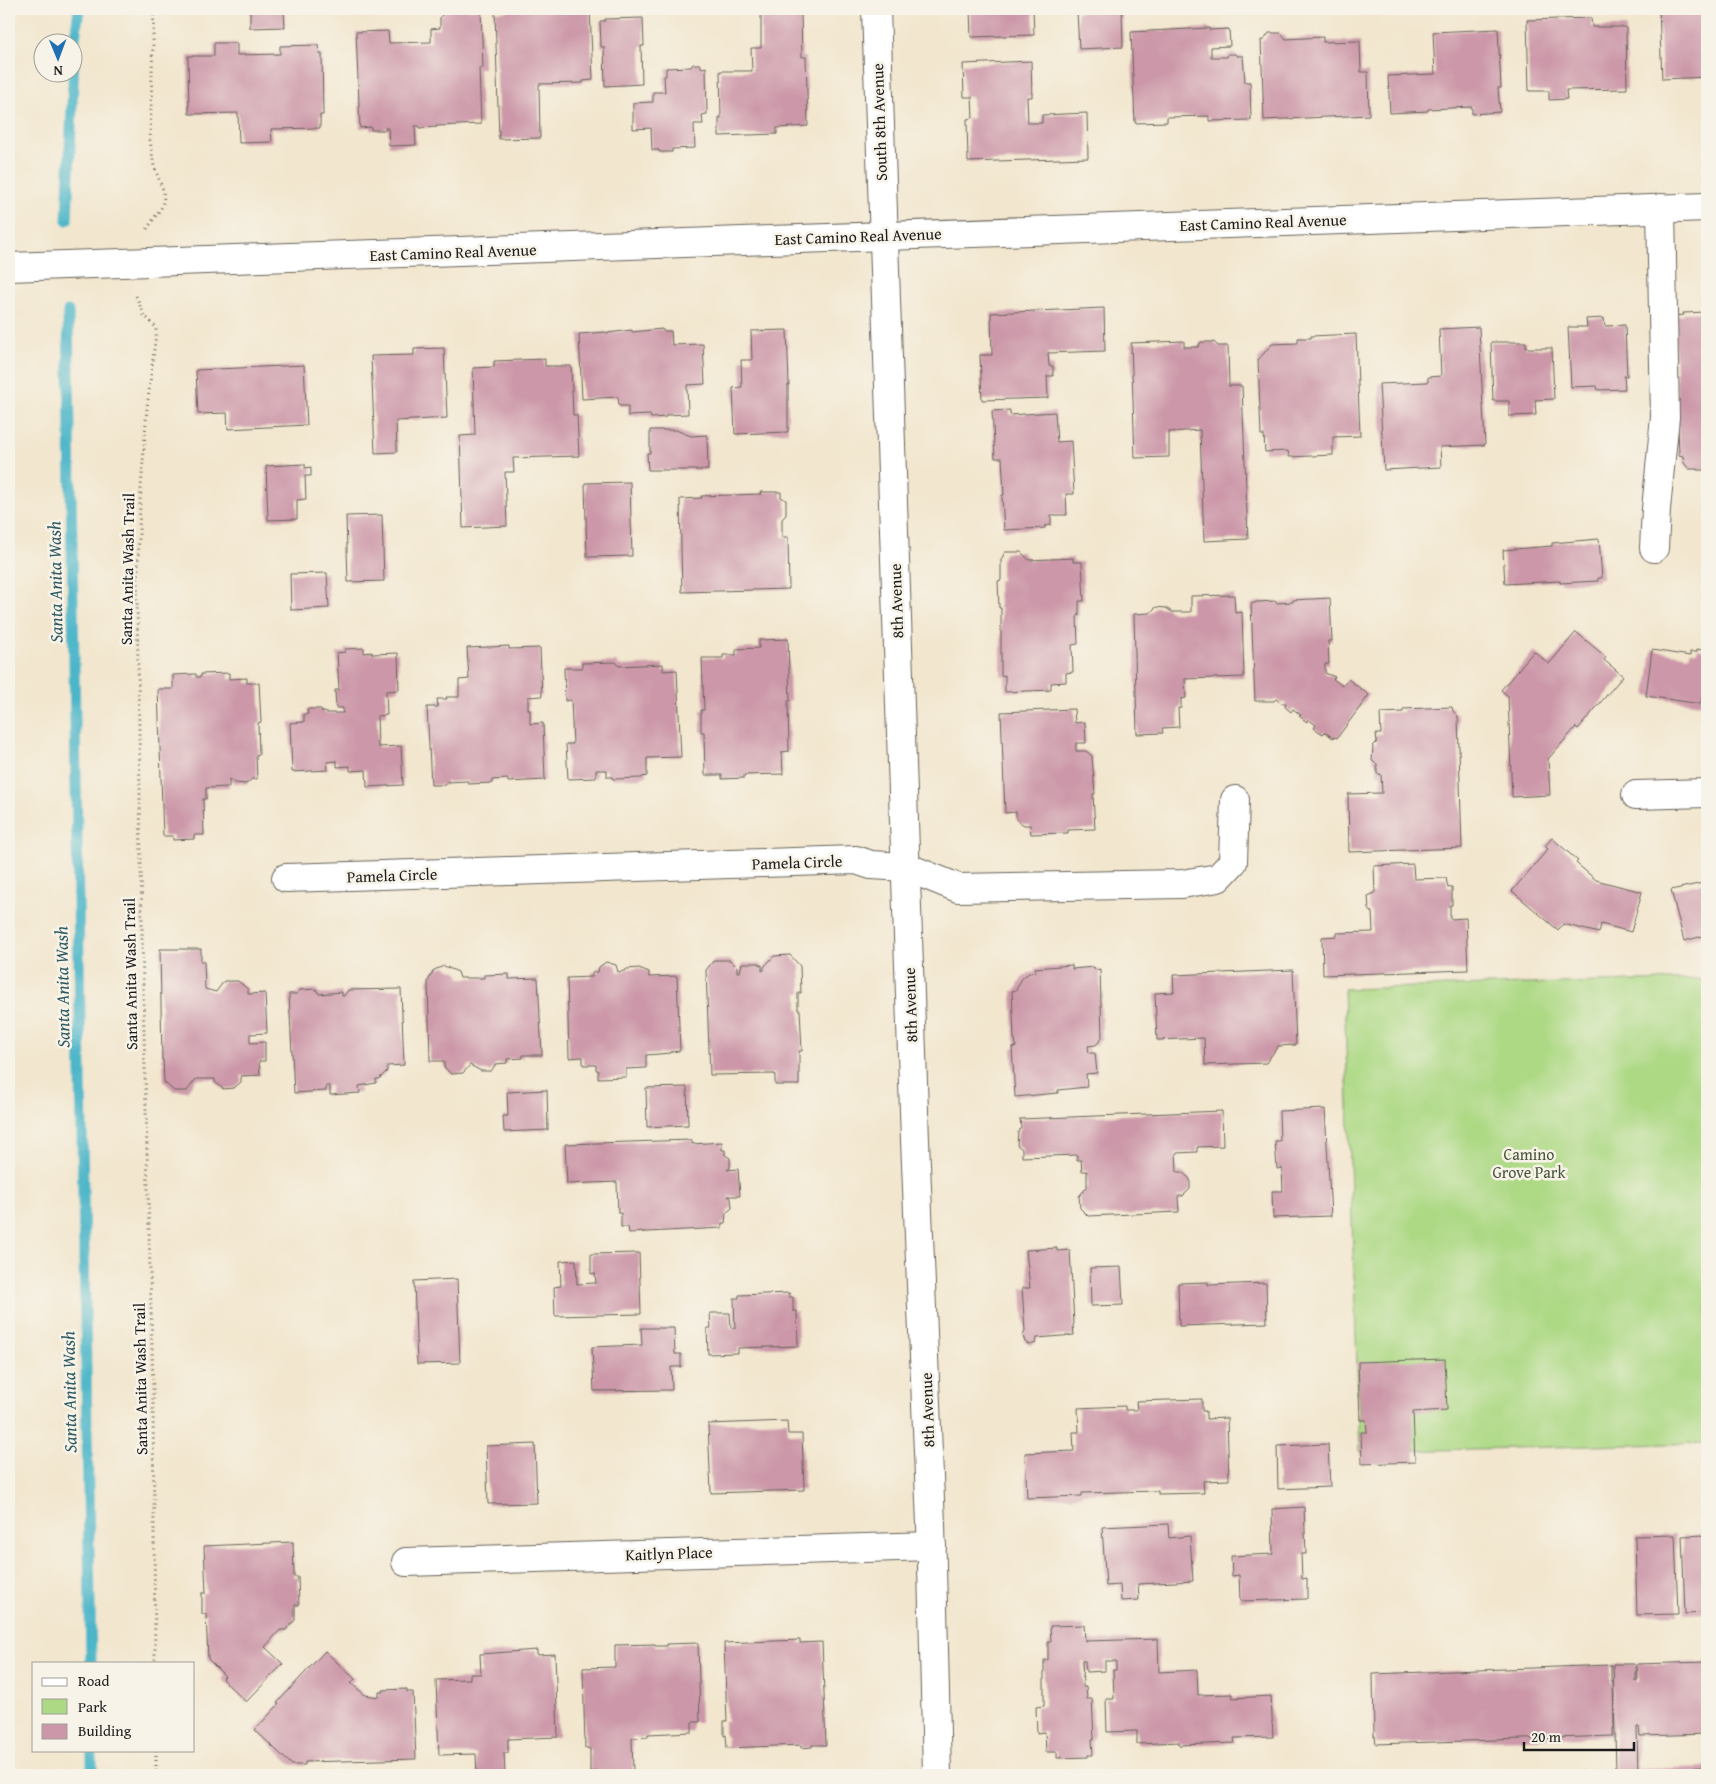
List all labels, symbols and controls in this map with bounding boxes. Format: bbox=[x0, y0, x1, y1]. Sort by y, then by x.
north arrow bbox=[32, 32, 82, 82]
text: N bbox=[53, 61, 63, 81]
street label: South 8th Avenue bbox=[865, 63, 893, 181]
street label: East Camino Real Avenue bbox=[1179, 207, 1347, 237]
street label: East Camino Real Avenue bbox=[774, 221, 942, 251]
street label: East Camino Real Avenue bbox=[369, 237, 537, 267]
street label: Santa Anita Wash Trail bbox=[114, 492, 140, 645]
water label: Santa Anita Wash bbox=[40, 521, 70, 643]
street label: 8th Avenue bbox=[883, 563, 909, 639]
street label: Pamela Circle bbox=[751, 848, 843, 876]
street label: Pamela Circle bbox=[346, 861, 438, 889]
street label: Santa Anita Wash Trail bbox=[117, 897, 143, 1050]
water label: Santa Anita Wash bbox=[47, 926, 77, 1048]
street label: 8th Avenue bbox=[897, 967, 923, 1043]
park label: Camino Grove Park bbox=[1492, 1142, 1566, 1184]
street label: Santa Anita Wash Trail bbox=[127, 1302, 153, 1455]
water label: Santa Anita Wash bbox=[54, 1331, 84, 1453]
street label: 8th Avenue bbox=[914, 1372, 940, 1448]
street label: Kaitlyn Place bbox=[625, 1539, 713, 1567]
legend bbox=[32, 1662, 195, 1752]
text: Road bbox=[78, 1670, 109, 1691]
text: Park bbox=[78, 1696, 107, 1717]
scale bar bbox=[1524, 1719, 1634, 1751]
text: Building bbox=[78, 1720, 132, 1741]
text: 20 m bbox=[1531, 1726, 1562, 1747]

